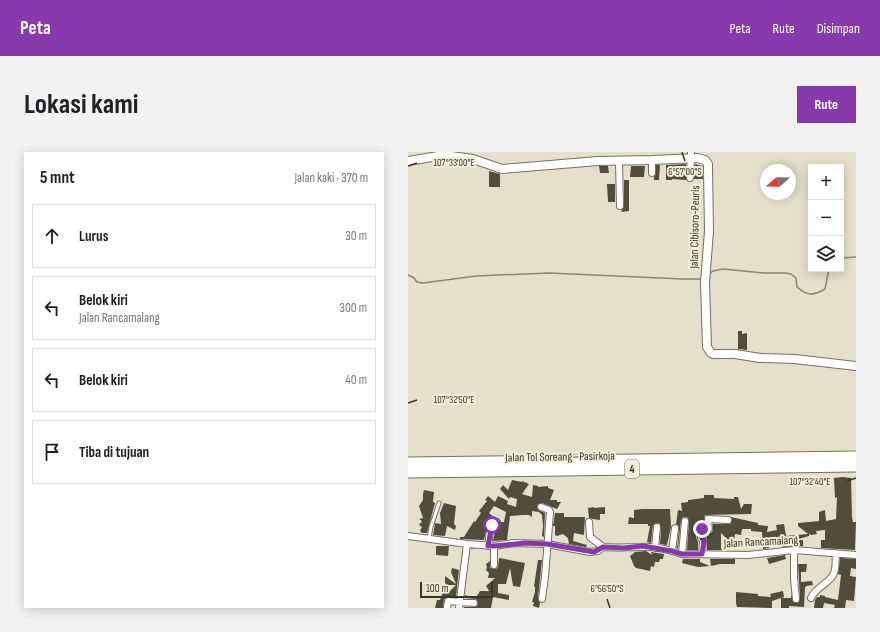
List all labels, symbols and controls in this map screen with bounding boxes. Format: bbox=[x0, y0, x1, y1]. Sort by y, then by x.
text: Peta bbox=[20, 17, 51, 40]
text: Peta bbox=[730, 20, 751, 37]
text: Rute bbox=[773, 20, 795, 37]
text: Disimpan bbox=[817, 20, 860, 37]
button: Rute bbox=[797, 86, 856, 123]
text: Lokasi kami bbox=[24, 88, 138, 121]
text: 107°33'00"E bbox=[433, 157, 475, 169]
north arrow bbox=[760, 164, 796, 200]
map controls bbox=[808, 164, 844, 272]
button: + bbox=[808, 164, 844, 200]
text: 6°57'00"S bbox=[668, 166, 702, 178]
text: 5 mnt bbox=[40, 168, 75, 188]
text: Jalan kaki · 370 m bbox=[294, 170, 368, 186]
street label: Jalan Cibisoro-Peuris bbox=[687, 185, 703, 270]
button: − bbox=[808, 200, 844, 236]
icon: ahead bbox=[41, 225, 63, 247]
text: Lurus bbox=[79, 227, 108, 246]
text: 30 m bbox=[345, 228, 367, 244]
button: layers bbox=[808, 236, 844, 272]
text: Belok kiri bbox=[79, 291, 128, 310]
icon: left bbox=[41, 297, 63, 319]
text: 300 m bbox=[340, 300, 367, 316]
text: Jalan Rancamalang bbox=[79, 310, 160, 326]
icon: left bbox=[41, 369, 63, 391]
text: Belok kiri bbox=[79, 371, 128, 390]
text: 40 m bbox=[345, 372, 367, 388]
text: 107°32'50"E bbox=[434, 394, 474, 406]
icon: arrive bbox=[41, 441, 63, 463]
text: Tiba di tujuan bbox=[79, 443, 149, 462]
street label: Jalan Tol Soreang–Pasirkoja bbox=[504, 449, 615, 465]
road number: 4 bbox=[625, 460, 639, 478]
text: 107°32'40"E bbox=[790, 476, 830, 488]
route start bbox=[483, 516, 501, 534]
route end bbox=[693, 520, 711, 538]
street label: Jalan Rancamalang bbox=[722, 533, 799, 551]
scale bar bbox=[420, 580, 493, 599]
text: 100 m bbox=[426, 582, 448, 595]
text: 6°56'50"S bbox=[591, 583, 624, 595]

